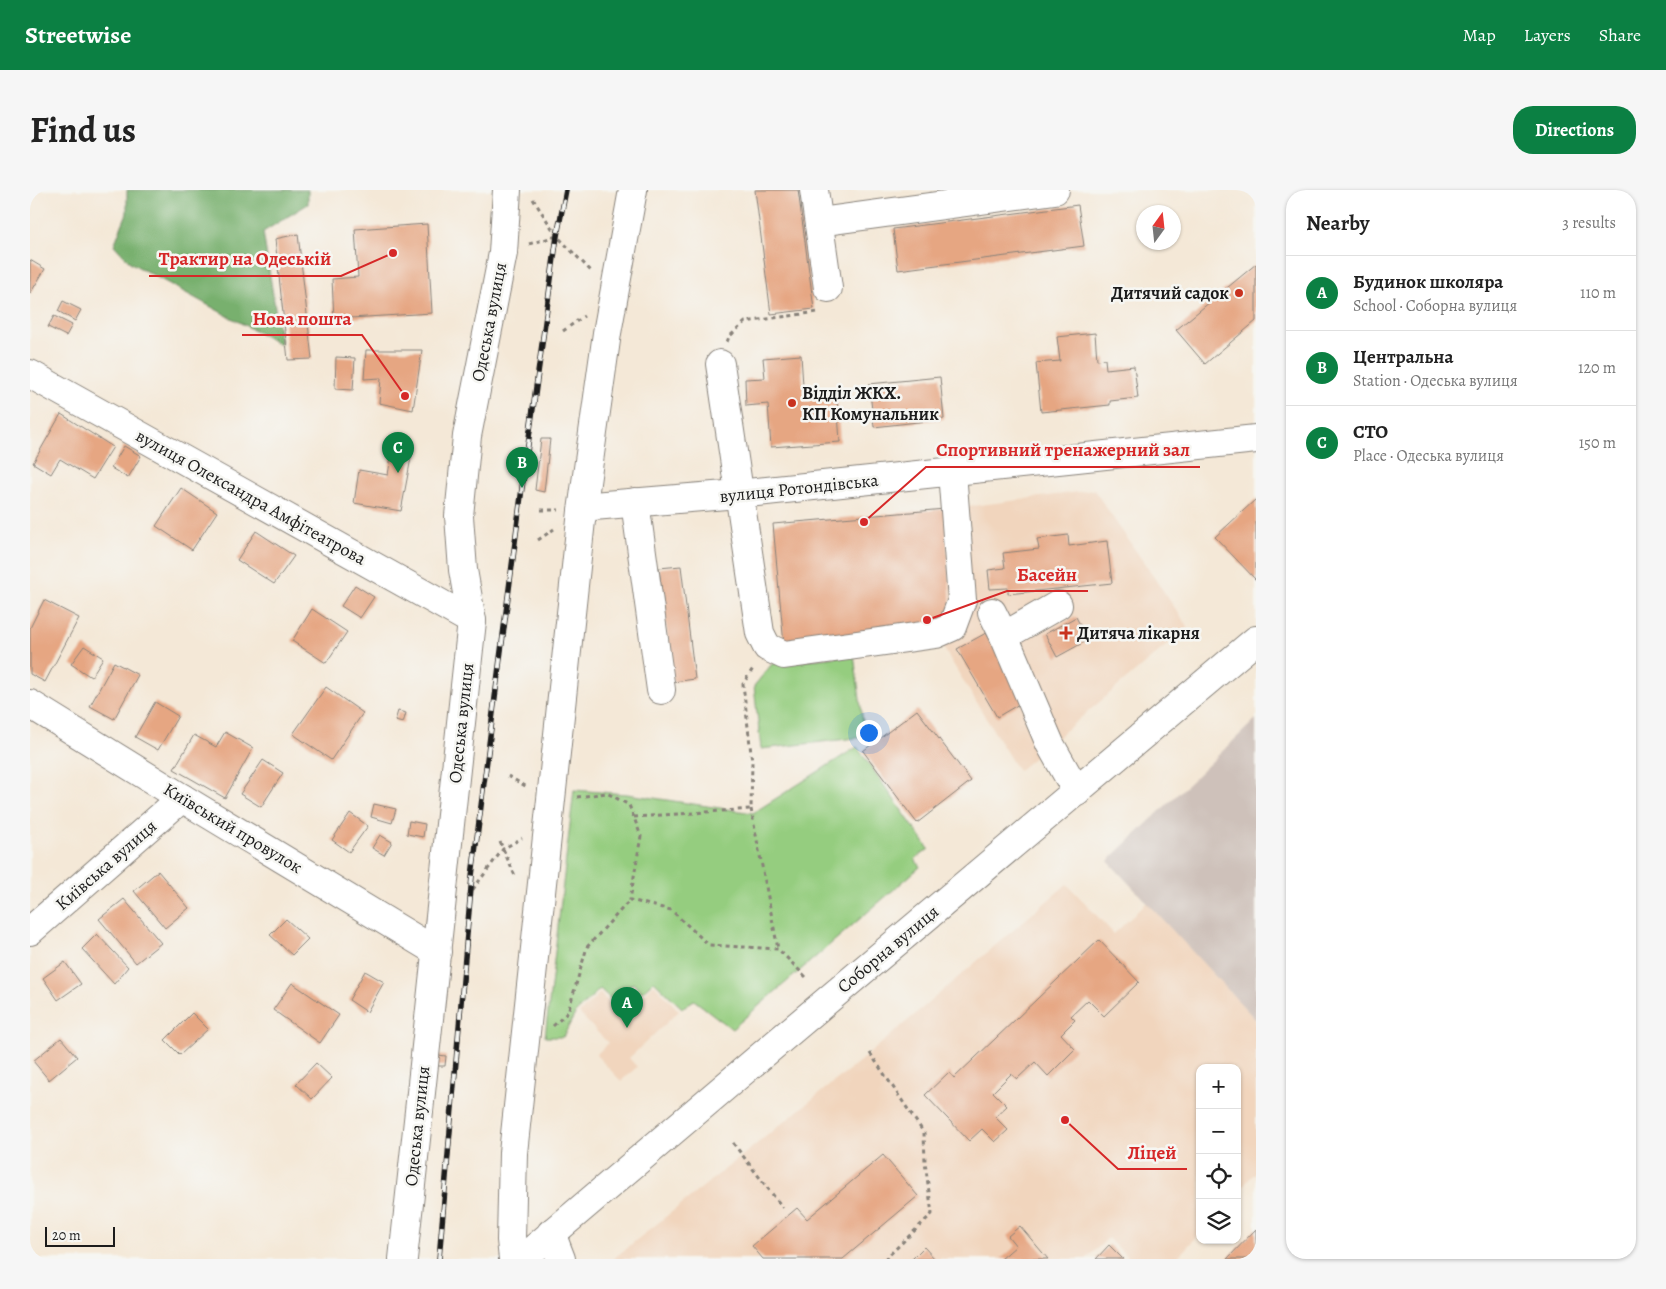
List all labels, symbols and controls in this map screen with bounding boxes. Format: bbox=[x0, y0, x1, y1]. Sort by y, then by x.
text: Streetwise bbox=[25, 19, 131, 51]
text: Map bbox=[1463, 23, 1496, 47]
text: Layers bbox=[1524, 23, 1571, 47]
text: Share bbox=[1599, 23, 1641, 47]
text: Find us bbox=[30, 106, 136, 154]
button: Directions bbox=[1513, 106, 1636, 154]
north arrow bbox=[1136, 205, 1181, 250]
text: Nearby bbox=[1306, 209, 1369, 237]
text: 3 results bbox=[1562, 212, 1616, 234]
callout: Трактир на Одеській bbox=[149, 242, 341, 276]
text: Трактир на Одеській bbox=[159, 246, 331, 272]
street label: Одеська вулиця bbox=[466, 260, 512, 384]
text: Будинок школяра bbox=[1353, 269, 1503, 295]
place label: Дитячий садок bbox=[1111, 281, 1229, 305]
text: A bbox=[1317, 282, 1327, 304]
text: 110 m bbox=[1580, 282, 1616, 304]
marker: Дитячий садок bbox=[1233, 287, 1245, 299]
text: School · Соборна вулиця bbox=[1353, 295, 1517, 317]
callout: Нова пошта bbox=[242, 301, 362, 335]
text: Нова пошта bbox=[252, 306, 353, 332]
text: Центральна bbox=[1353, 344, 1453, 370]
text: B bbox=[1317, 357, 1327, 379]
text: 120 m bbox=[1578, 357, 1616, 379]
text: Station · Одеська вулиця bbox=[1353, 370, 1518, 392]
place label: Відділ ЖКХ. КП Комунальник bbox=[802, 381, 939, 426]
marker: Відділ ЖКХ. КП Комунальник bbox=[786, 397, 798, 409]
text: СТО bbox=[1353, 419, 1388, 445]
street label: вулиця Олександра Амфітеатрова bbox=[132, 424, 371, 571]
pin: C bbox=[382, 432, 414, 473]
text: C bbox=[1317, 432, 1327, 454]
text: 150 m bbox=[1579, 432, 1616, 454]
callout: Спортивний тренажерний зал bbox=[926, 433, 1200, 467]
text: Спортивний тренажерний зал bbox=[936, 437, 1190, 463]
text: Place · Одеська вулиця bbox=[1353, 445, 1504, 467]
pin: B bbox=[506, 447, 538, 488]
street label: вулиця Ротондівська bbox=[718, 468, 880, 508]
callout: Басейн bbox=[1007, 557, 1088, 591]
text: Басейн bbox=[1017, 562, 1077, 588]
place label: Дитяча лікарня bbox=[1077, 621, 1200, 645]
marker: Дитяча лікарня bbox=[1059, 626, 1073, 640]
street label: Одеська вулиця bbox=[443, 662, 479, 784]
your location bbox=[856, 720, 882, 746]
street label: Київський провулок bbox=[159, 777, 307, 879]
street label: Київська вулиця bbox=[50, 814, 162, 916]
street label: Соборна вулиця bbox=[832, 900, 944, 998]
pin: A bbox=[611, 987, 643, 1028]
map controls bbox=[1196, 1064, 1241, 1244]
button: + bbox=[1196, 1064, 1241, 1109]
street label: Одеська вулиця bbox=[399, 1065, 435, 1187]
button: − bbox=[1196, 1109, 1241, 1154]
callout: Ліцей bbox=[1118, 1135, 1187, 1169]
text: Ліцей bbox=[1127, 1140, 1177, 1166]
button: locate bbox=[1196, 1154, 1241, 1199]
button: layers bbox=[1196, 1199, 1241, 1244]
scale bar bbox=[45, 1224, 115, 1247]
text: 20 m bbox=[52, 1226, 81, 1245]

